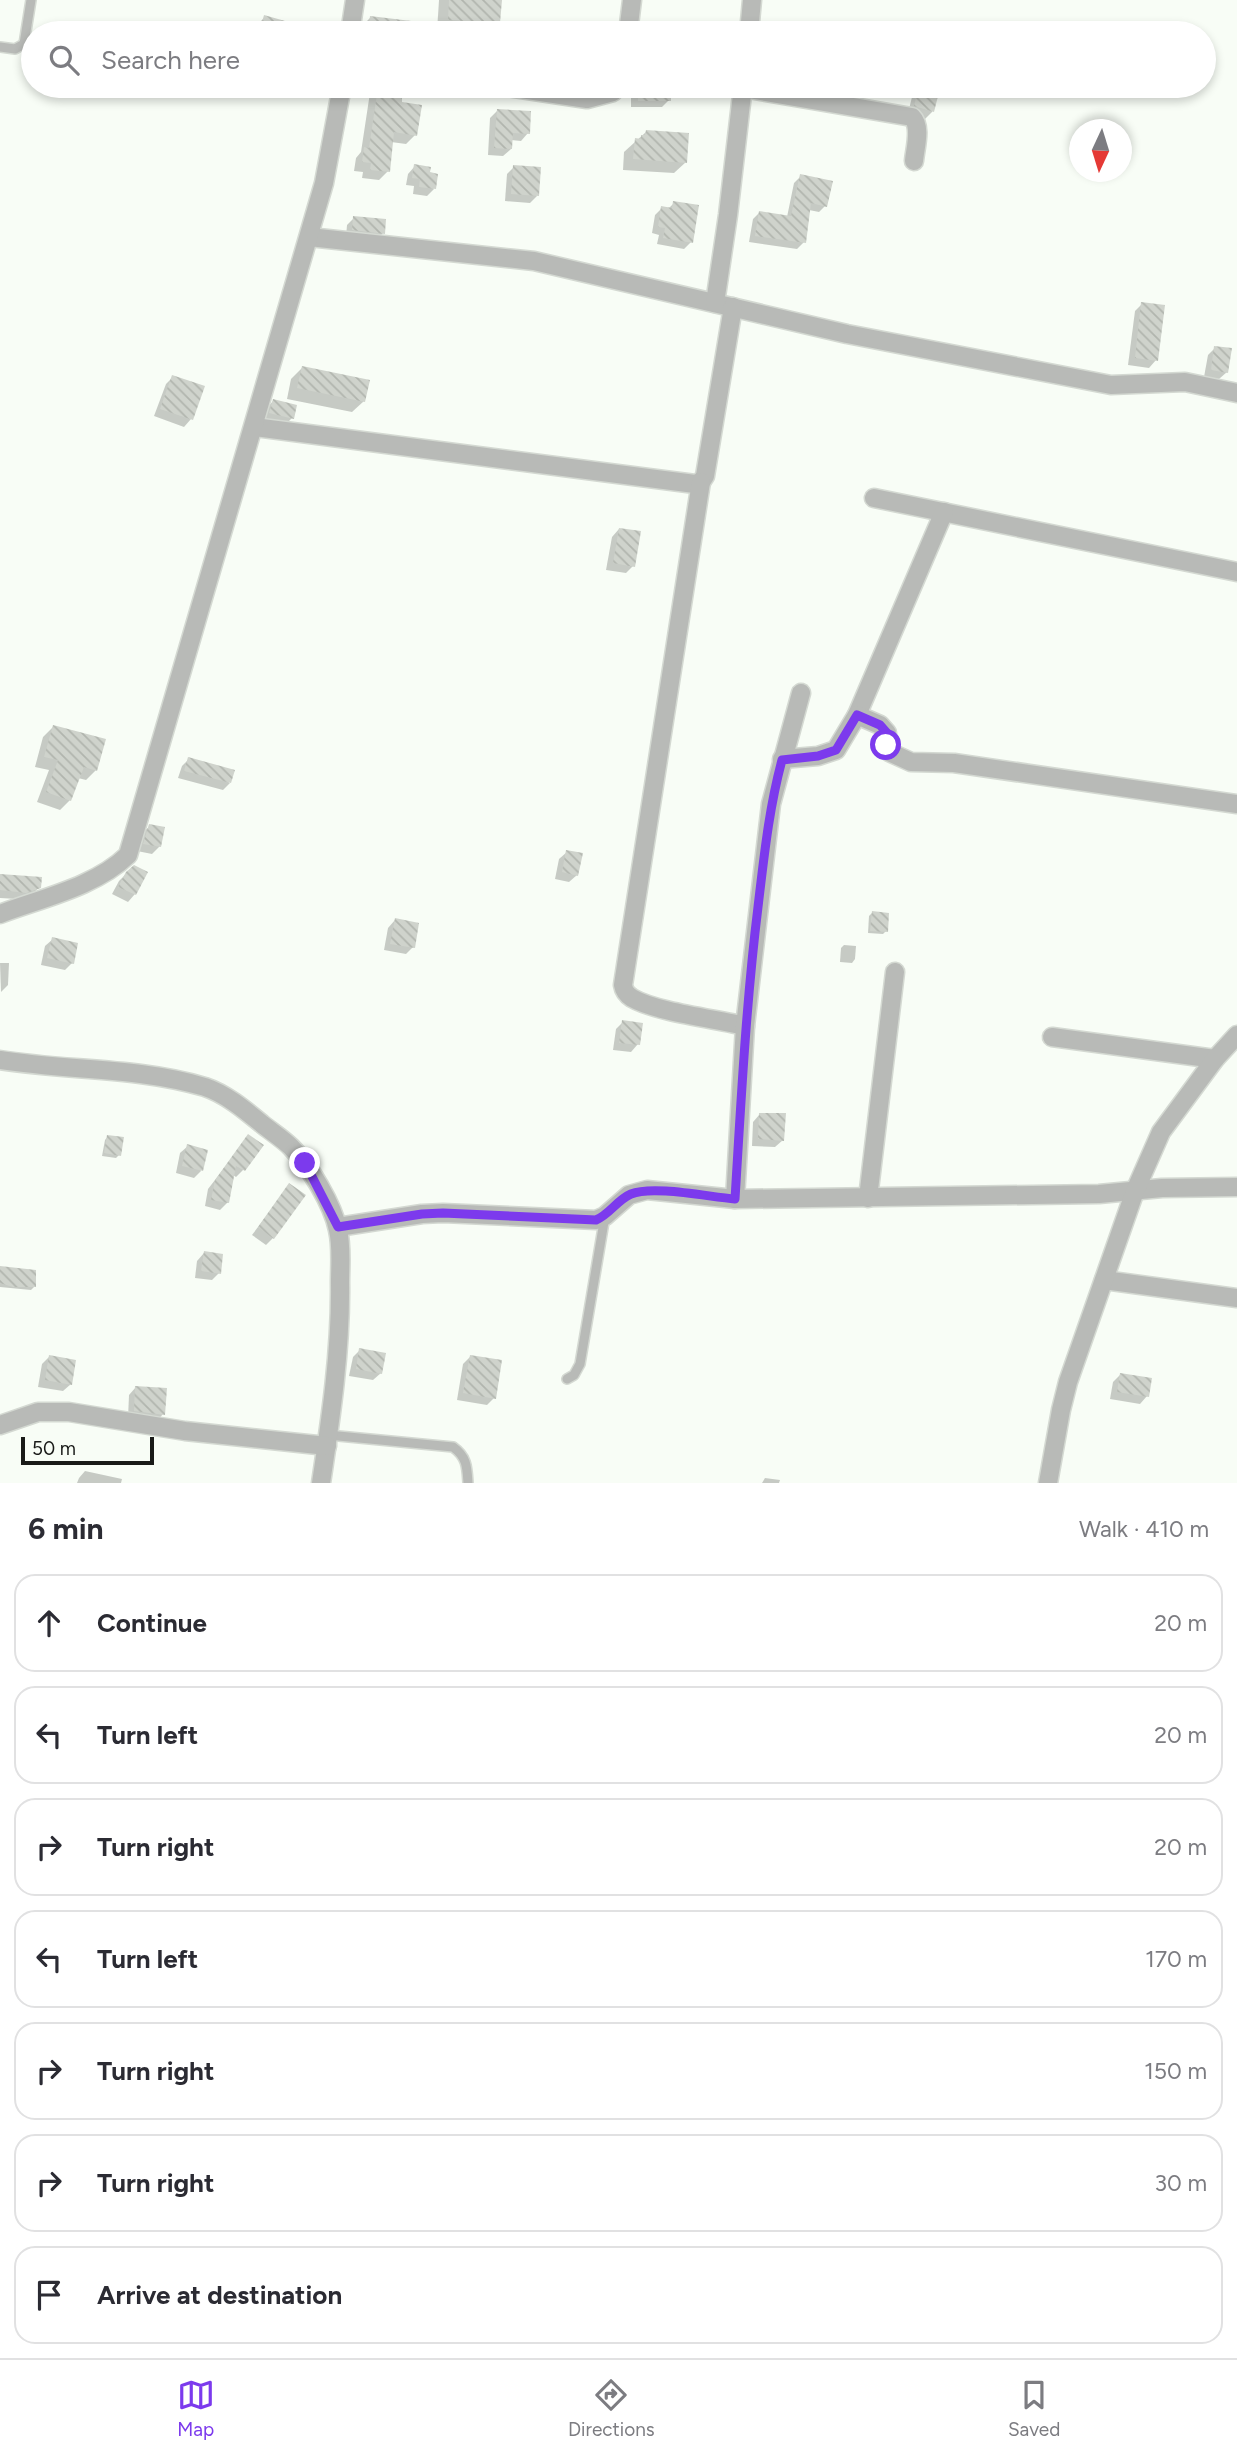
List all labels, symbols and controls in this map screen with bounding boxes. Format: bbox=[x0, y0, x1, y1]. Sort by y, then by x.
search box bbox=[21, 21, 1216, 98]
icon: search bbox=[45, 41, 83, 79]
text: Search here bbox=[101, 44, 240, 76]
north arrow bbox=[1069, 119, 1132, 182]
route start bbox=[870, 729, 901, 760]
route end bbox=[289, 1147, 320, 1178]
scale bar bbox=[21, 1434, 154, 1466]
text: 50 m bbox=[32, 1437, 76, 1460]
text: 6 min bbox=[28, 1510, 104, 1547]
text: Walk · 410 m bbox=[1079, 1515, 1209, 1543]
icon: ahead bbox=[30, 1604, 68, 1642]
text: Continue bbox=[97, 1607, 207, 1639]
text: 20 m bbox=[1154, 1609, 1207, 1637]
icon: left bbox=[30, 1716, 68, 1754]
text: Turn left bbox=[97, 1719, 198, 1751]
text: 20 m bbox=[1154, 1721, 1207, 1749]
icon: right bbox=[30, 1828, 68, 1866]
text: Turn right bbox=[97, 1831, 214, 1863]
text: 20 m bbox=[1154, 1833, 1207, 1861]
icon: left bbox=[30, 1940, 68, 1978]
text: Turn left bbox=[97, 1943, 198, 1975]
text: 170 m bbox=[1145, 1945, 1207, 1973]
icon: right bbox=[30, 2052, 68, 2090]
text: Turn right bbox=[97, 2055, 214, 2087]
text: 150 m bbox=[1144, 2057, 1207, 2085]
icon: right bbox=[30, 2164, 68, 2202]
text: Turn right bbox=[97, 2167, 214, 2199]
text: 30 m bbox=[1154, 2169, 1207, 2197]
icon: arrive bbox=[30, 2276, 68, 2314]
text: Arrive at destination bbox=[97, 2279, 342, 2311]
tab: Map bbox=[177, 2376, 215, 2441]
tab: Directions bbox=[568, 2376, 655, 2441]
tab: Saved bbox=[1008, 2376, 1060, 2441]

